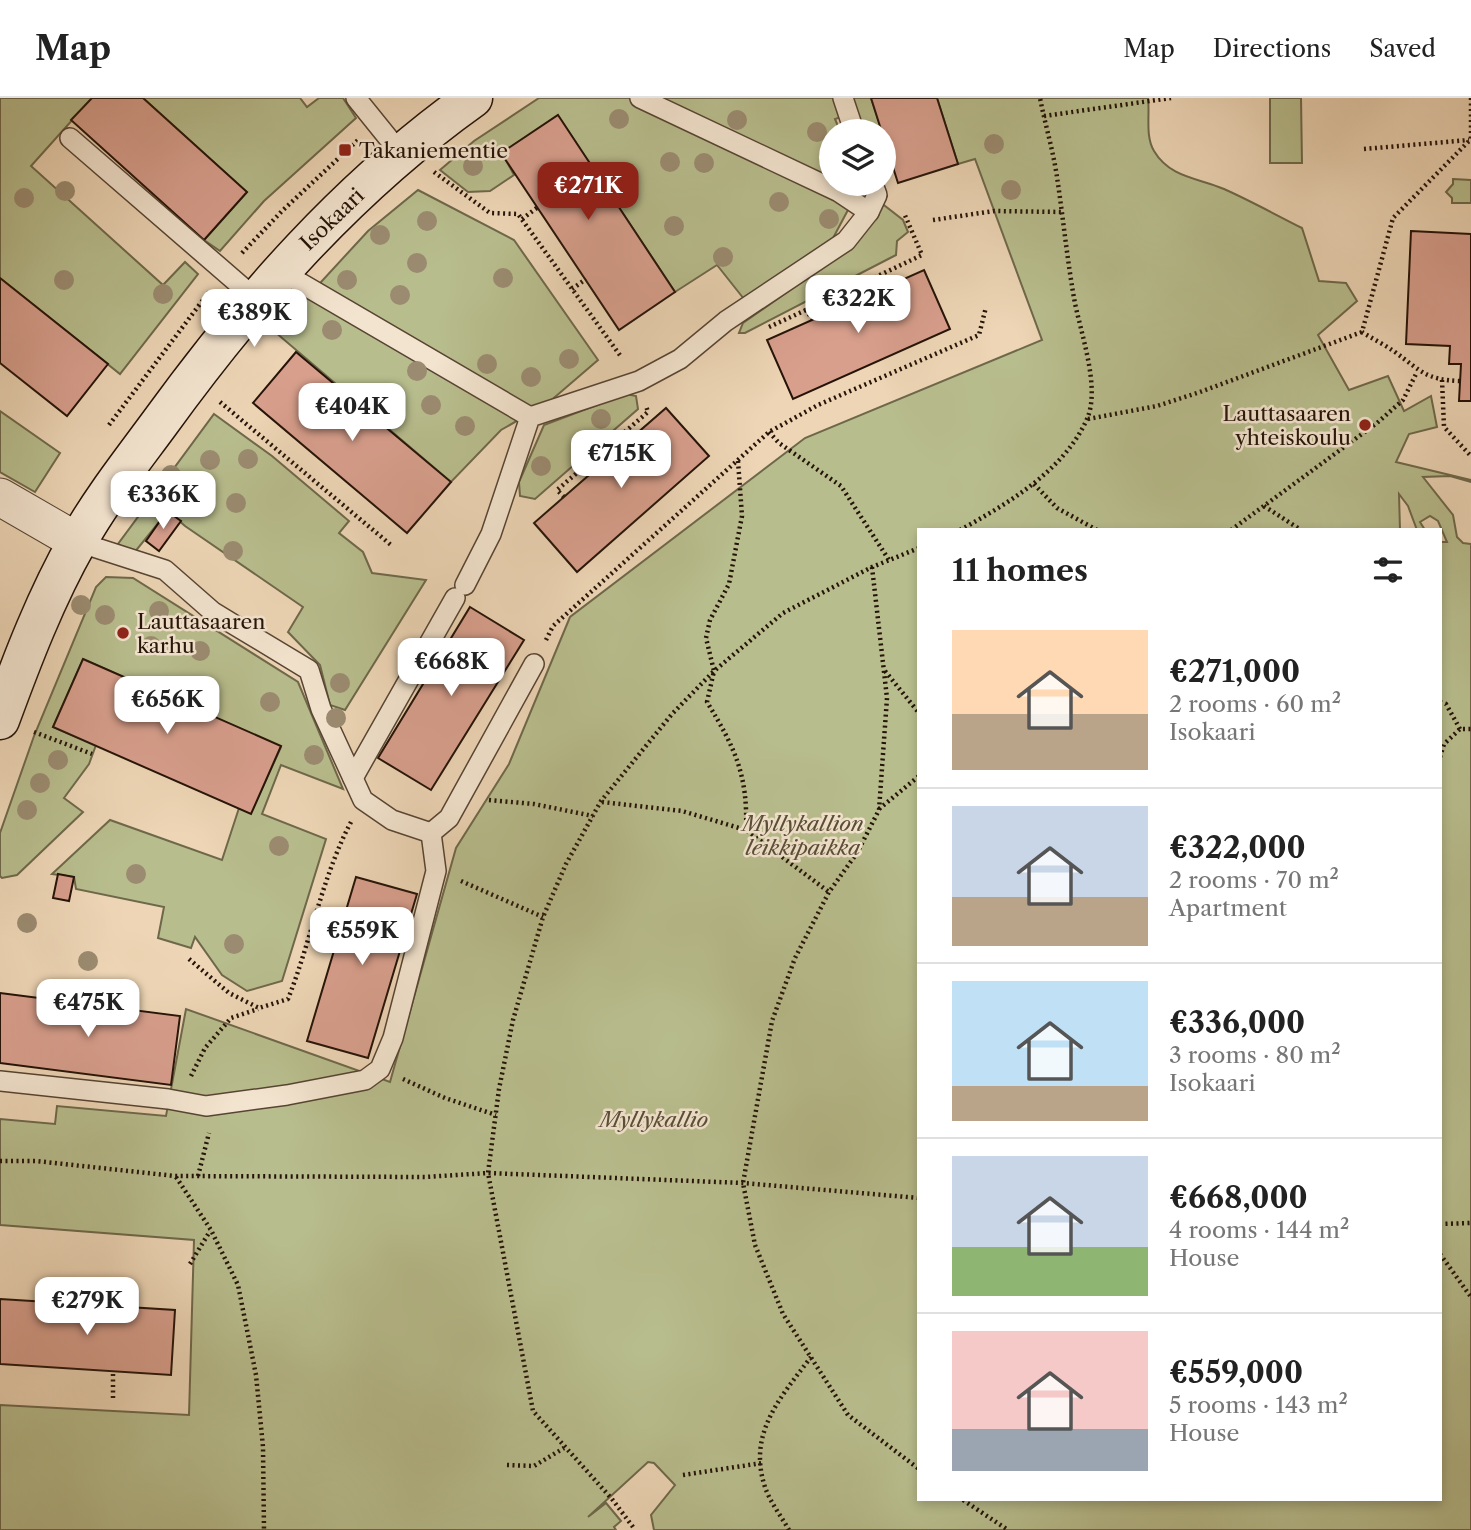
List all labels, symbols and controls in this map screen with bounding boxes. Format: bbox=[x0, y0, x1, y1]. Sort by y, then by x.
text: Map bbox=[35, 28, 111, 69]
text: Map bbox=[1123, 34, 1175, 63]
text: Directions bbox=[1213, 34, 1331, 63]
text: Saved bbox=[1369, 34, 1436, 63]
map controls bbox=[819, 119, 896, 196]
button: layers bbox=[819, 119, 896, 196]
place label: Takaniementie bbox=[359, 138, 508, 163]
marker: Takaniementie bbox=[337, 142, 353, 158]
pin: €271K bbox=[539, 162, 637, 222]
text: €271K bbox=[554, 171, 622, 199]
street label: Isokaari bbox=[295, 183, 369, 255]
pin: €322K bbox=[809, 275, 907, 335]
text: €322K bbox=[821, 284, 895, 312]
pin: €389K bbox=[205, 289, 303, 349]
text: €389K bbox=[217, 298, 291, 326]
pin: €404K bbox=[303, 384, 401, 443]
text: €404K bbox=[315, 392, 389, 420]
place label: Lauttasaaren yhteiskoulu bbox=[1223, 401, 1351, 450]
marker: Lauttasaaren yhteiskoulu bbox=[1357, 417, 1373, 433]
pin: €715K bbox=[572, 430, 670, 490]
text: €715K bbox=[587, 439, 655, 467]
pin: €336K bbox=[114, 472, 212, 531]
text: €336K bbox=[127, 480, 199, 508]
icon: filters bbox=[1369, 551, 1407, 589]
text: 11 homes bbox=[952, 552, 1088, 589]
place label: Lauttasaaren karhu bbox=[137, 609, 265, 658]
marker: Lauttasaaren karhu bbox=[115, 625, 131, 641]
pin: €668K bbox=[402, 638, 500, 698]
text: €668K bbox=[414, 647, 488, 675]
text: €271,000 bbox=[1169, 653, 1300, 690]
icon: home bbox=[1008, 658, 1092, 742]
pin: €656K bbox=[118, 676, 216, 736]
text: €656K bbox=[130, 685, 204, 713]
text: 2 rooms · 60 m² bbox=[1169, 690, 1341, 718]
text: Isokaari bbox=[1169, 718, 1255, 746]
park label: Myllykallion leikkipaikka bbox=[739, 811, 864, 860]
text: €322,000 bbox=[1169, 829, 1306, 866]
icon: home bbox=[1008, 834, 1092, 918]
text: 2 rooms · 70 m² bbox=[1169, 866, 1339, 894]
text: Apartment bbox=[1169, 894, 1287, 922]
pin: €559K bbox=[313, 908, 411, 967]
text: €559K bbox=[326, 916, 398, 944]
pin: €475K bbox=[39, 979, 137, 1039]
text: €475K bbox=[52, 988, 124, 1016]
text: €336,000 bbox=[1169, 1004, 1305, 1041]
icon: home bbox=[1008, 1009, 1092, 1093]
text: 3 rooms · 80 m² bbox=[1169, 1041, 1341, 1069]
text: Isokaari bbox=[1169, 1069, 1255, 1097]
park label: Myllykallio bbox=[597, 1107, 709, 1132]
text: €668,000 bbox=[1169, 1179, 1308, 1216]
icon: home bbox=[1008, 1184, 1092, 1268]
text: 4 rooms · 144 m² bbox=[1169, 1216, 1349, 1244]
text: House bbox=[1169, 1244, 1239, 1272]
pin: €279K bbox=[38, 1278, 136, 1337]
text: €279K bbox=[51, 1286, 123, 1314]
text: €559,000 bbox=[1169, 1354, 1303, 1391]
icon: home bbox=[1008, 1359, 1092, 1443]
text: 5 rooms · 143 m² bbox=[1169, 1391, 1348, 1419]
text: House bbox=[1169, 1419, 1239, 1447]

